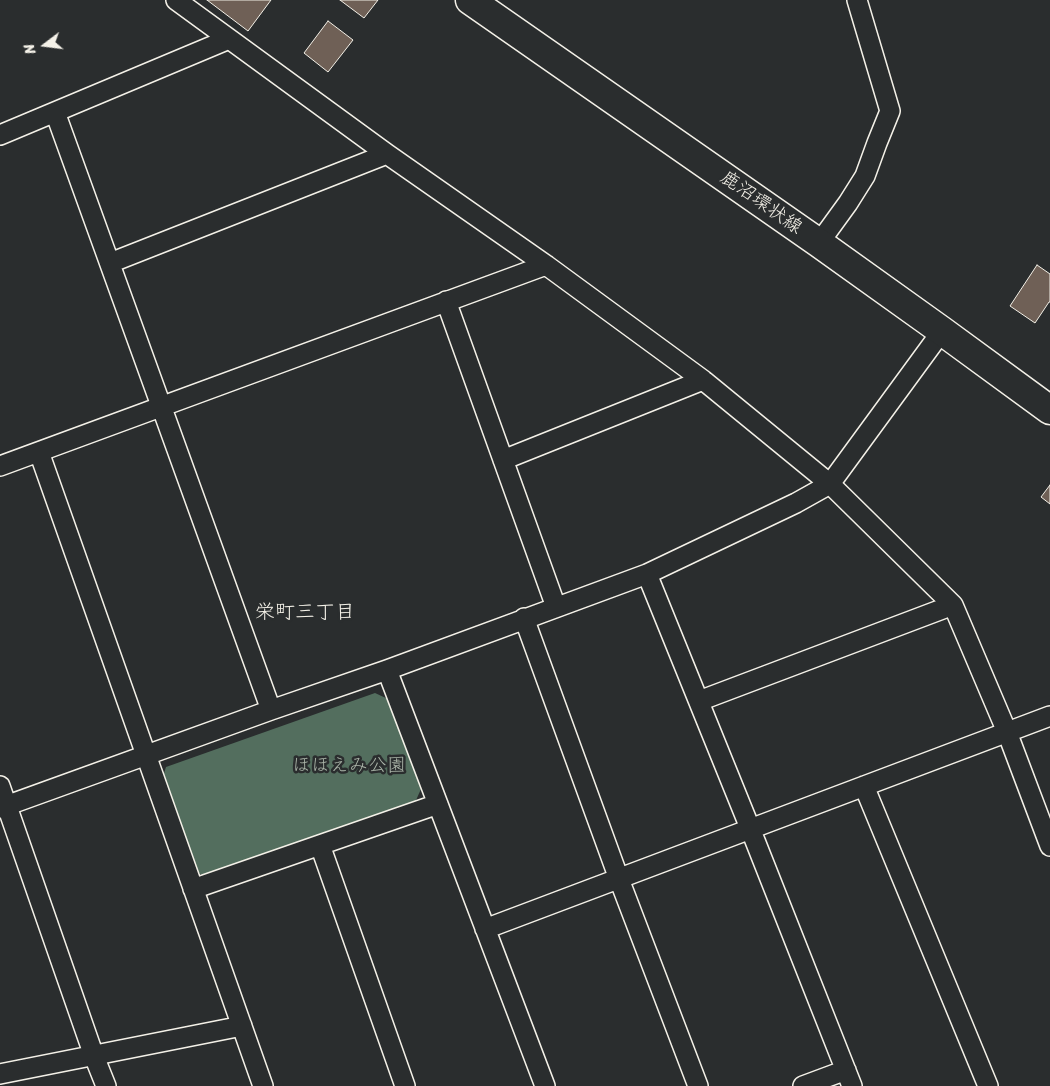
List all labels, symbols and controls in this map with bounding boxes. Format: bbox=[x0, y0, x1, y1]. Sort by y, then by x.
north arrow bbox=[20, 20, 70, 70]
text: N bbox=[17, 41, 43, 57]
street label: 鹿沼環状線 bbox=[716, 166, 806, 240]
district label: 栄町三丁目 bbox=[255, 601, 355, 625]
park label: ほほえみ公園 bbox=[292, 755, 406, 777]

